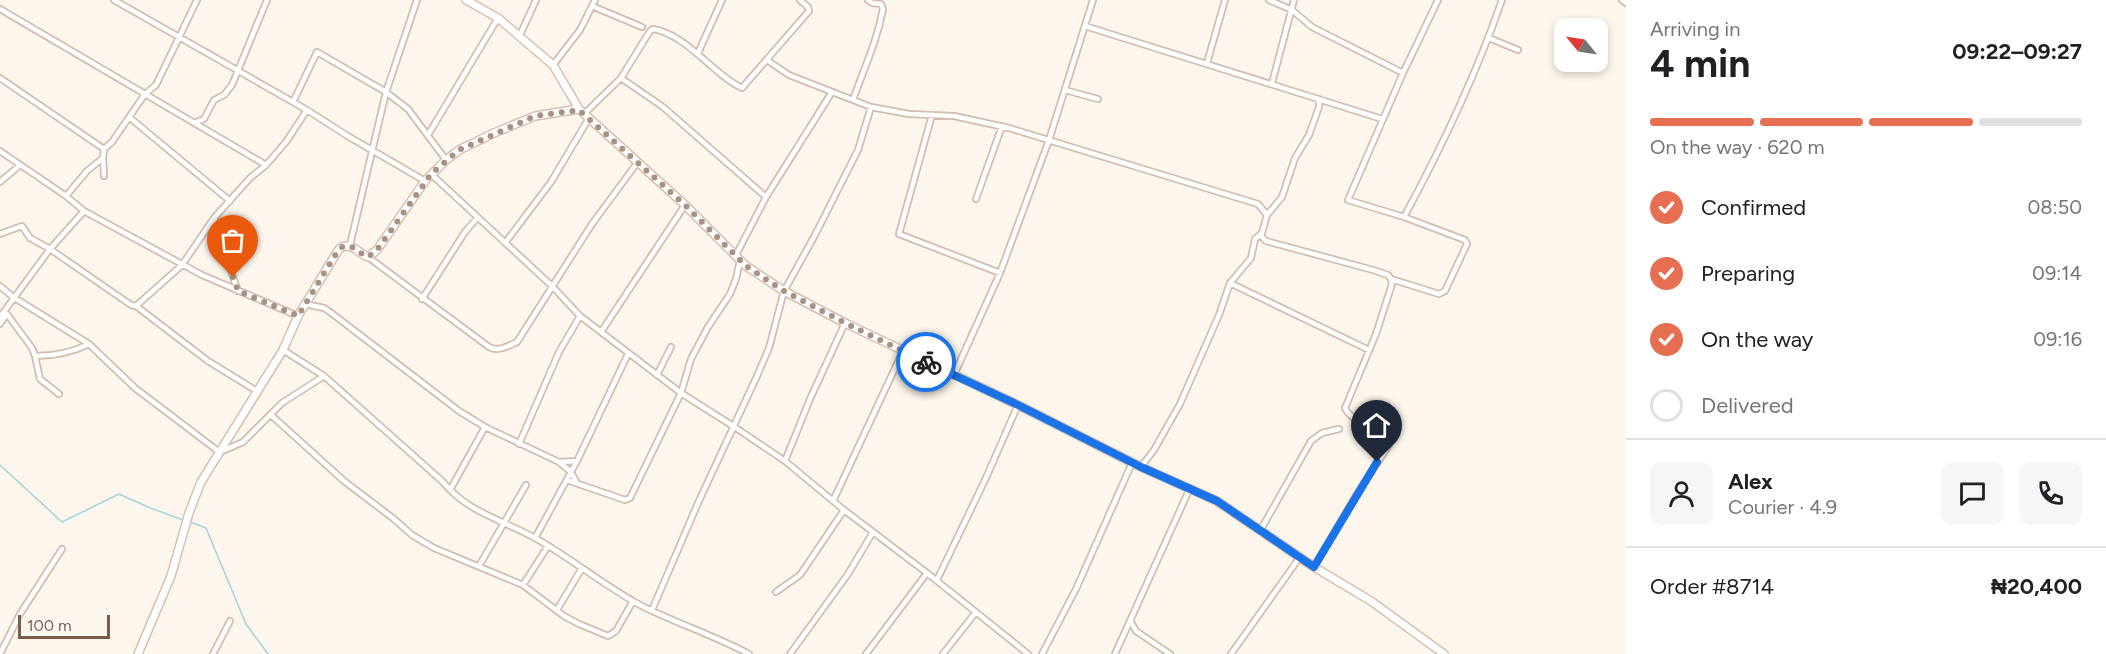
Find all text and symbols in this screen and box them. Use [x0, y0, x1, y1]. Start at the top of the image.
text: Arriving in [1650, 17, 1740, 41]
north arrow [1554, 18, 1608, 72]
map controls [1554, 18, 1608, 72]
text: 09:22–09:27 [1952, 38, 2082, 65]
text: 4 min [1650, 40, 1750, 87]
text: On the way · 620 m [1650, 135, 1824, 159]
icon: check [1650, 191, 1683, 224]
text: Confirmed [1701, 194, 1806, 221]
text: 08:50 [2028, 195, 2082, 219]
pin [207, 215, 258, 277]
icon: bag [216, 224, 249, 257]
icon: check [1650, 257, 1683, 290]
text: Preparing [1701, 260, 1795, 287]
text: 09:14 [2032, 261, 2082, 285]
icon: check [1650, 323, 1683, 356]
text: On the way [1701, 326, 1813, 353]
text: 09:16 [2033, 327, 2082, 351]
courier [896, 332, 956, 392]
icon: bike [910, 346, 943, 379]
text: Delivered [1701, 392, 1794, 419]
pin [1351, 400, 1402, 462]
icon: home [1360, 409, 1393, 442]
button: person [1650, 462, 1713, 525]
button: chat [1941, 462, 2004, 525]
button: phone [2019, 462, 2082, 525]
text: Alex [1728, 468, 1773, 495]
text: Courier · 4.9 [1728, 495, 1837, 519]
text: Order #8714 [1650, 573, 1774, 600]
text: ₦20,400 [1991, 573, 2082, 600]
scale bar [18, 612, 110, 640]
text: 100 m [27, 616, 72, 635]

